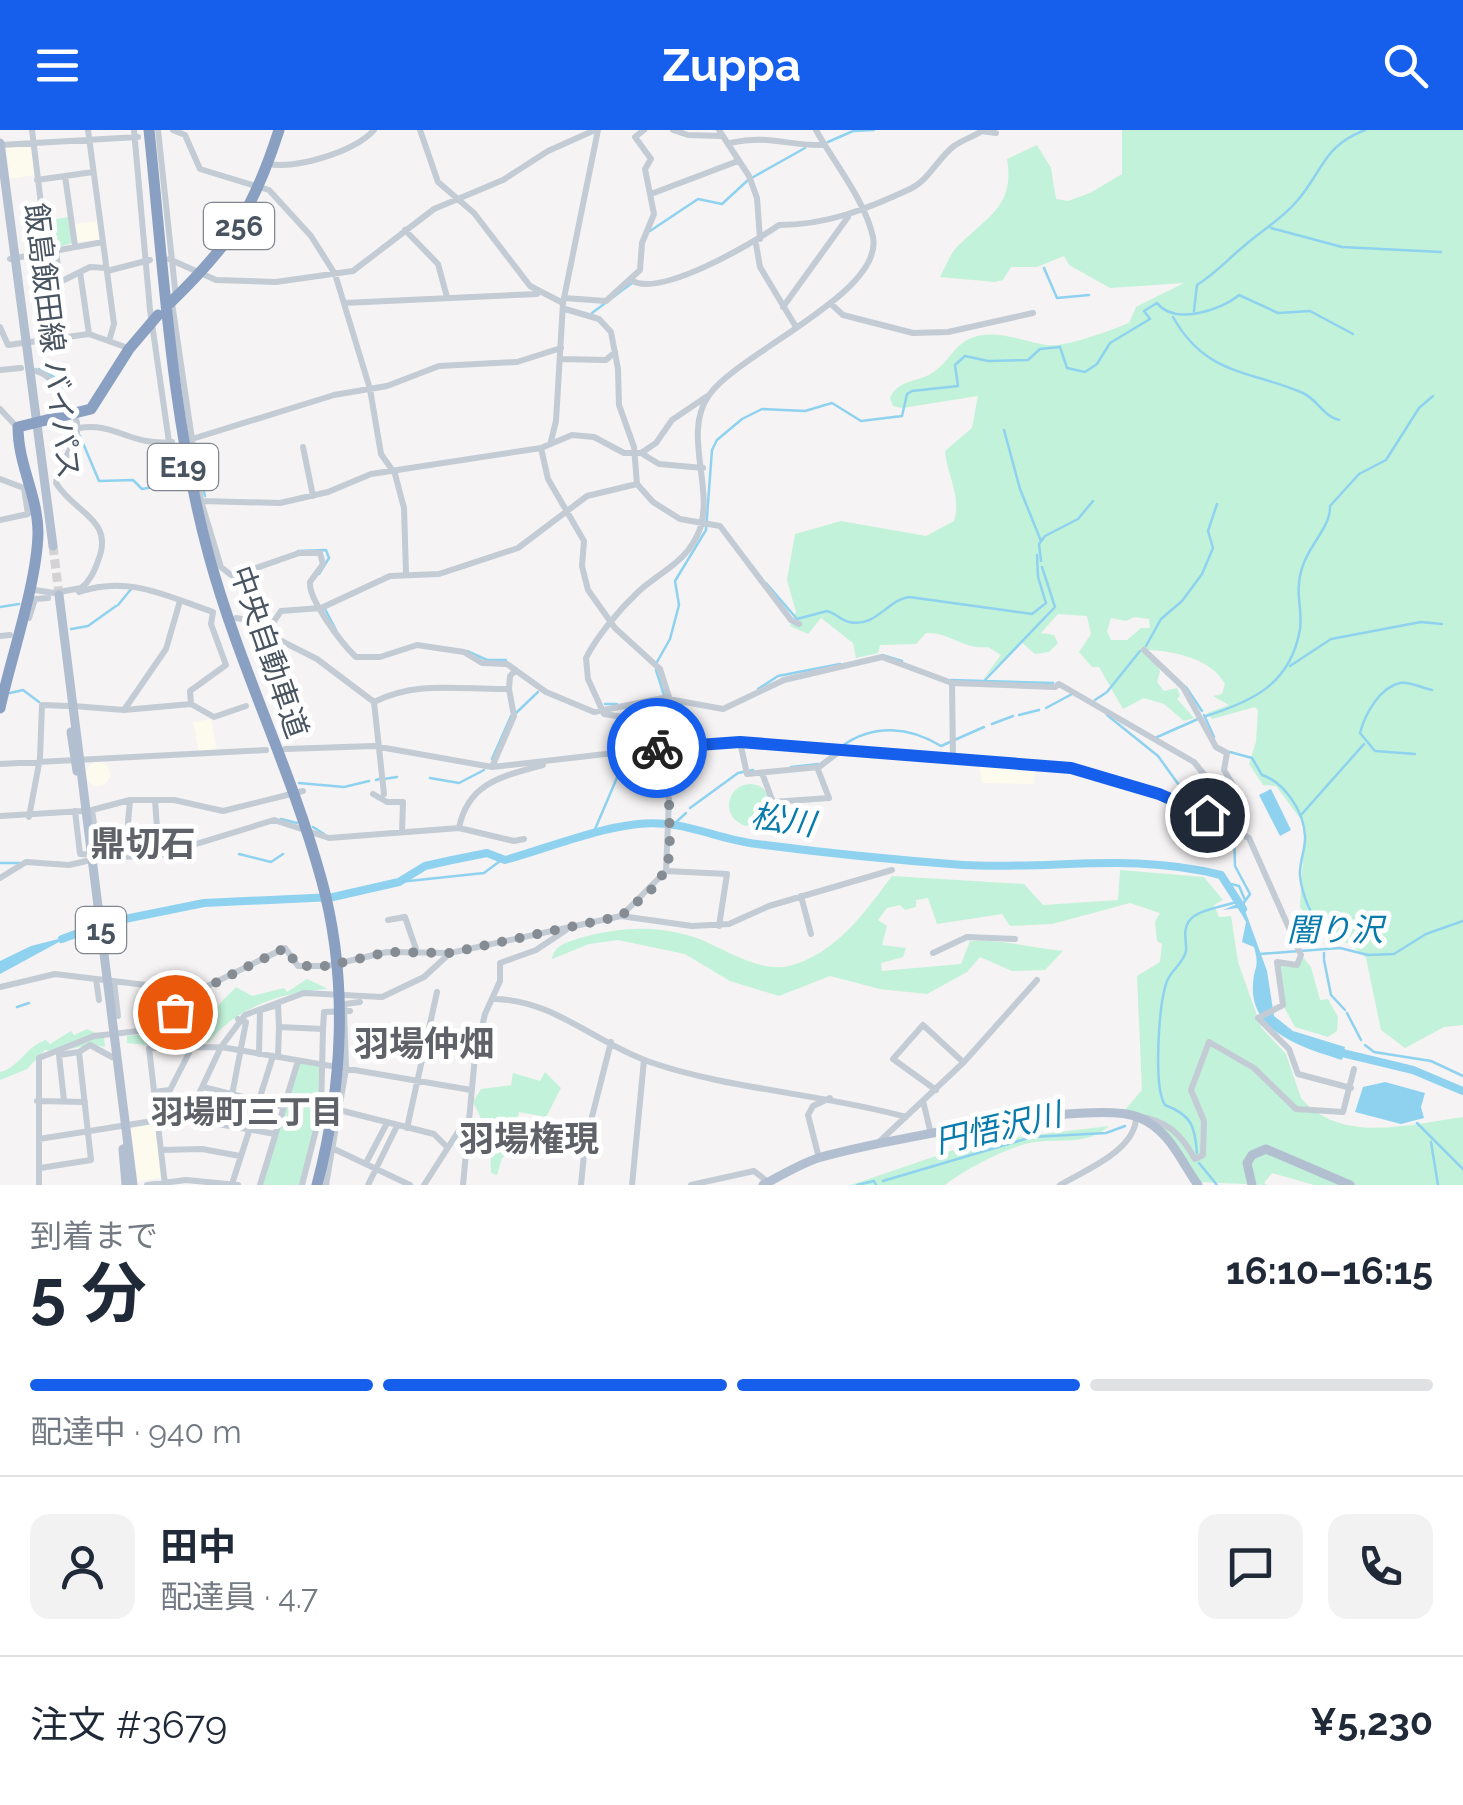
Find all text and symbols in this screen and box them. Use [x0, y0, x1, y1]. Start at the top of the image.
icon: menu [30, 38, 85, 93]
icon: search [1378, 38, 1433, 93]
text: Zuppa [662, 39, 801, 92]
street label: 飯島飯田線 バイパス [18, 201, 87, 481]
road number: 256 [204, 203, 274, 249]
road number: E19 [148, 444, 218, 490]
street label: 中央自動車道 [224, 561, 315, 743]
courier [607, 698, 707, 798]
icon: bike [630, 721, 685, 776]
pin [1165, 773, 1250, 858]
icon: home [1180, 788, 1235, 843]
water label: 松川 [749, 797, 820, 843]
district label: 鼎切石 [90, 823, 196, 864]
road number: 15 [76, 907, 126, 953]
water label: 闇り沢 [1287, 911, 1387, 948]
pin [133, 970, 218, 1055]
icon: bag [148, 985, 203, 1040]
district label: 羽場仲畑 [354, 1023, 494, 1064]
district label: 羽場町三丁目 [151, 1093, 343, 1130]
water label: 円悟沢川 [931, 1094, 1067, 1160]
district label: 羽場権現 [459, 1118, 599, 1159]
text: 到着まで [30, 1217, 158, 1254]
text: 16:10–16:15 [1226, 1248, 1433, 1293]
text: 5 分 [30, 1255, 147, 1331]
text: 配達中 · 940 m [30, 1413, 242, 1450]
button: person [30, 1514, 135, 1619]
button: chat [1198, 1514, 1303, 1619]
button: phone [1328, 1514, 1433, 1619]
text: 田中 [160, 1524, 236, 1569]
text: 配達員 · 4.7 [160, 1578, 318, 1615]
text: ¥5,230 [1310, 1699, 1433, 1744]
text: 注文 #3679 [30, 1702, 227, 1747]

